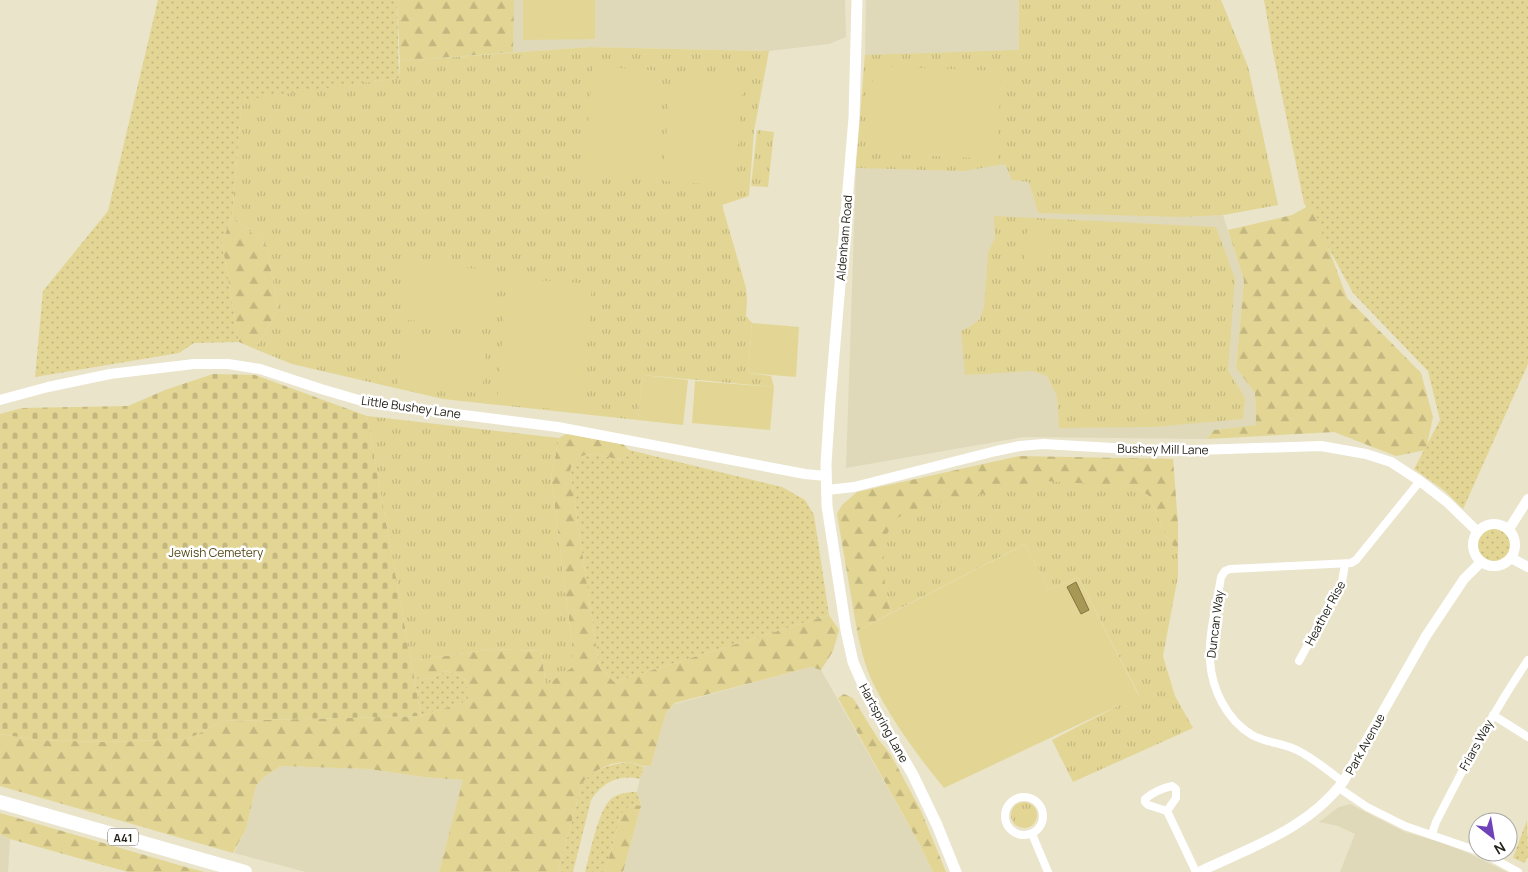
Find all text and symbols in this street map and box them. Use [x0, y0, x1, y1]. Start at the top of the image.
street label: Aldenham Road [832, 194, 856, 282]
street label: Little Bushey Lane [360, 392, 462, 422]
street label: Bushey Mill Lane [1117, 440, 1209, 458]
park label: Jewish Cemetery [169, 544, 264, 561]
street label: Heather Rise [1301, 578, 1349, 648]
street label: Duncan Way [1202, 588, 1228, 659]
street label: Hartspring Lane [855, 680, 913, 766]
street label: Park Avenue [1341, 710, 1389, 778]
street label: Friars Way [1455, 716, 1497, 774]
north arrow [1468, 812, 1518, 862]
road number: A41 [108, 829, 138, 846]
text: N [1491, 838, 1509, 859]

